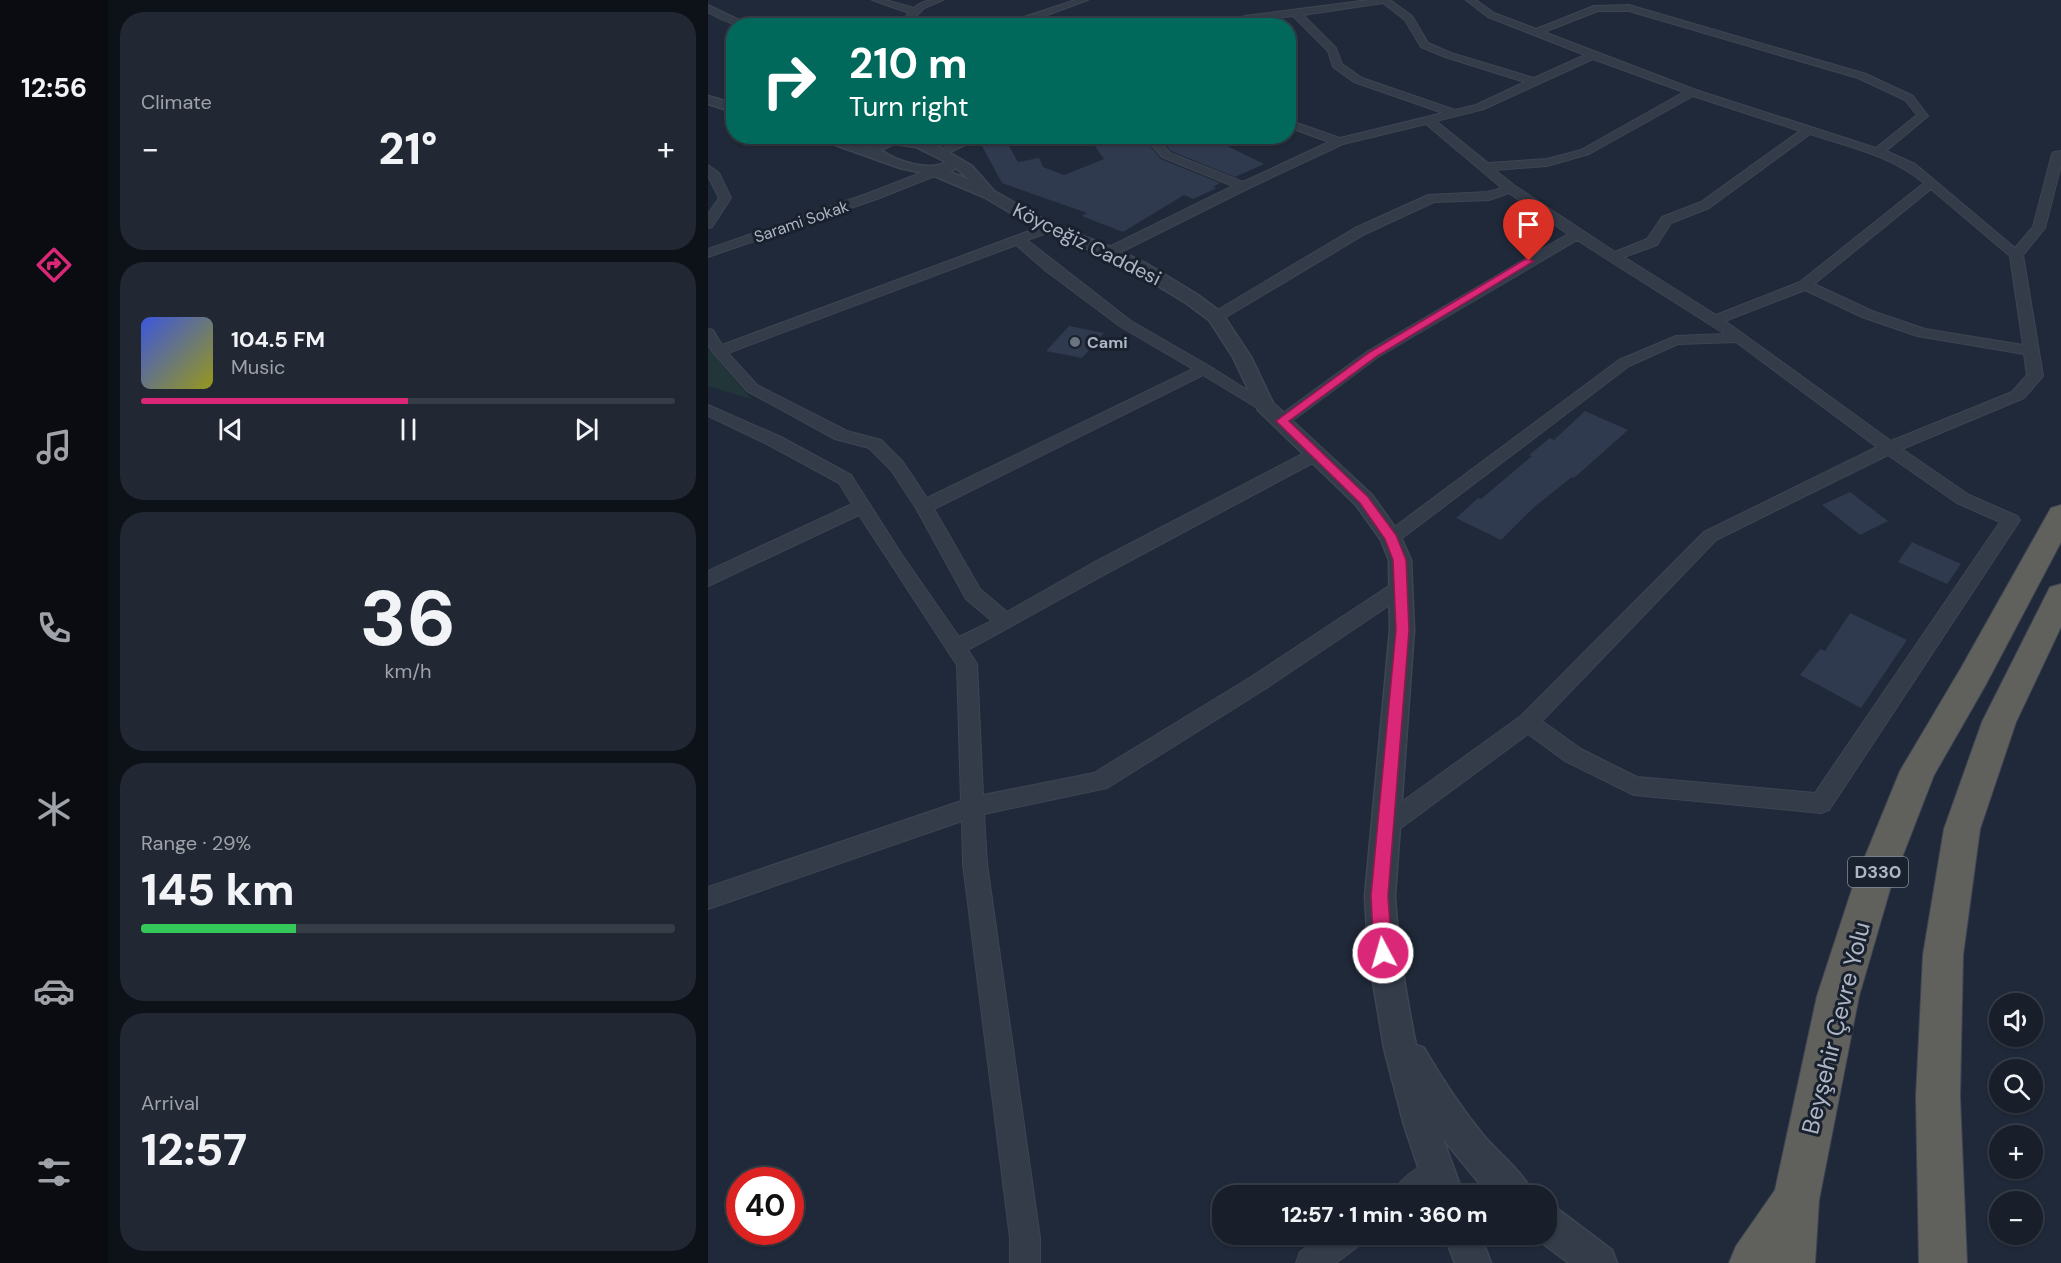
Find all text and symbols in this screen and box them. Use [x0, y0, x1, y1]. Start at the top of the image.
text: 210 m [849, 36, 967, 91]
icon: right [750, 42, 828, 120]
text: 12:56 [21, 70, 87, 105]
text: Climate [141, 89, 212, 115]
text: Turn right [849, 89, 969, 124]
text: 21° [378, 119, 438, 178]
text: − [141, 127, 159, 170]
text: + [657, 127, 675, 170]
street label: Sarami Sokak [751, 196, 851, 247]
street label: Köyceğiz Caddesi [1009, 197, 1165, 291]
pin [1503, 199, 1554, 261]
icon: arrive [1512, 208, 1545, 241]
icon: directions [33, 244, 75, 286]
text: 104.5 FM [231, 325, 325, 354]
place label: Cami [1087, 332, 1128, 353]
marker: Cami [1068, 335, 1082, 349]
text: Music [231, 354, 286, 380]
icon: previous [214, 413, 247, 446]
icon: pause [392, 413, 425, 446]
icon: next [570, 413, 603, 446]
icon: music [33, 426, 75, 468]
text: 36 [360, 568, 456, 669]
icon: phone [33, 607, 75, 649]
text: km/h [384, 658, 432, 684]
icon: climate [33, 788, 75, 830]
text: Range · 29% [141, 830, 251, 856]
road number: D330 [1848, 857, 1908, 887]
text: 145 km [141, 860, 295, 919]
street label: Beyşehir Çevre Yolu [1794, 919, 1877, 1137]
position arrow [1351, 921, 1415, 985]
icon: car [33, 970, 75, 1012]
map controls [1989, 993, 2043, 1245]
button: sound [1989, 993, 2043, 1047]
button: search [1989, 1059, 2043, 1113]
text: Arrival [141, 1090, 199, 1116]
text: 12:57 [141, 1120, 247, 1179]
button: + [1989, 1125, 2043, 1179]
icon: filters [33, 1151, 75, 1193]
speed limit sign: 40 [726, 1167, 804, 1245]
button: − [1989, 1191, 2043, 1245]
text: 12:57 · 1 min · 360 m [1281, 1200, 1488, 1229]

